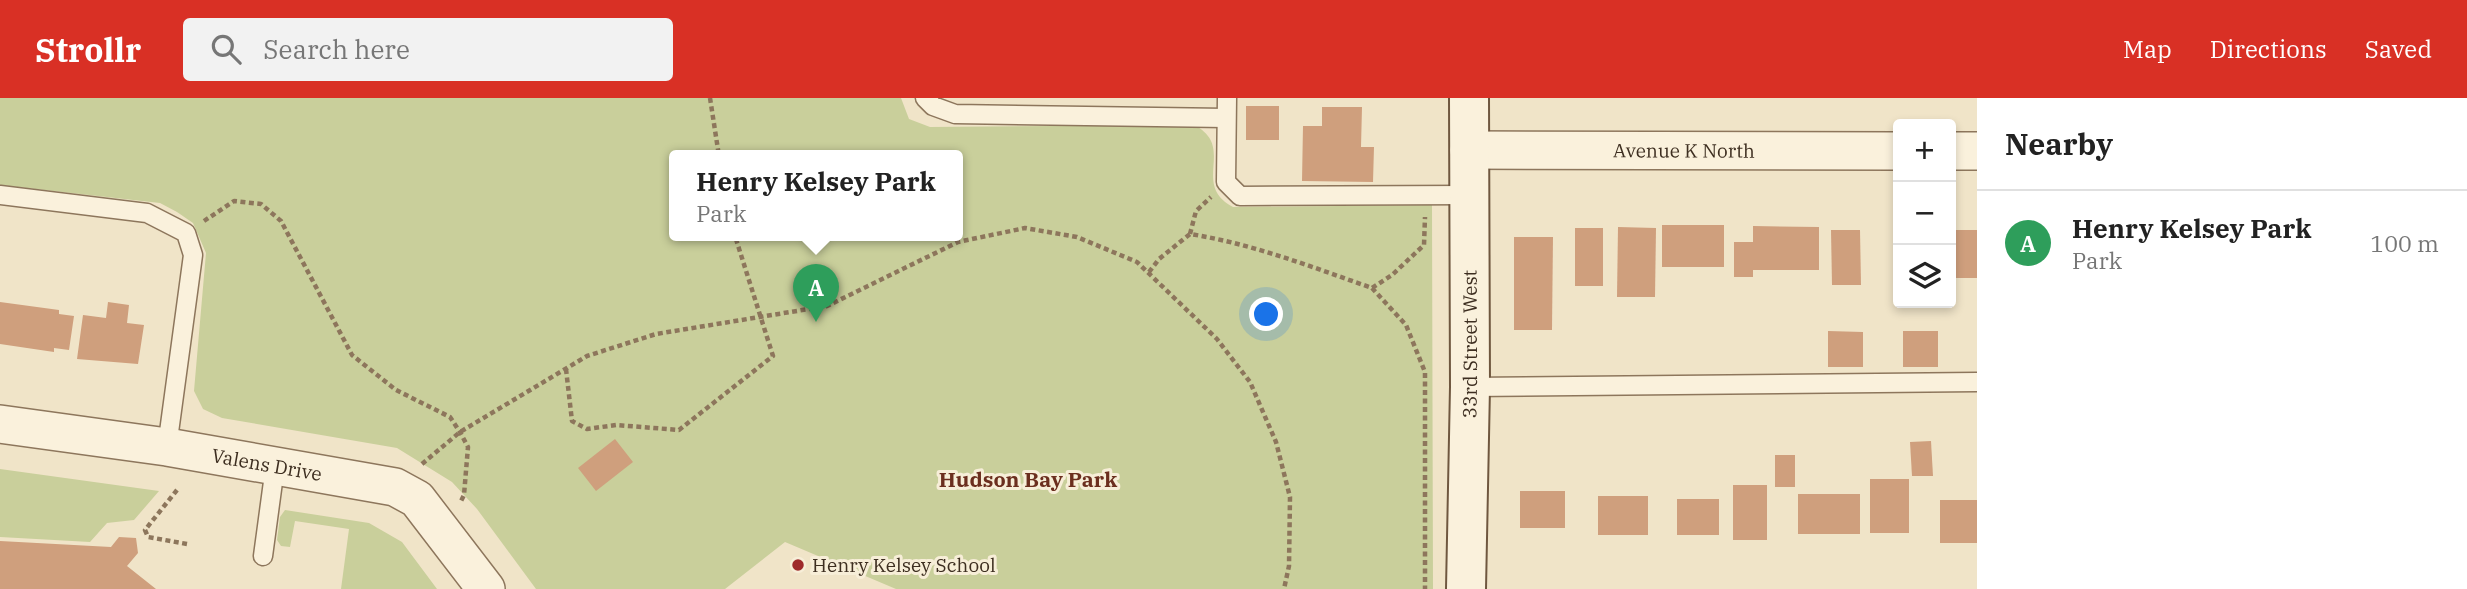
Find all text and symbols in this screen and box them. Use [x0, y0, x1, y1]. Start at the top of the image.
search box [183, 18, 673, 81]
text: Strollr [35, 28, 141, 71]
icon: search [207, 30, 245, 68]
text: Search here [263, 32, 410, 66]
text: Map [2123, 33, 2172, 65]
text: Directions [2210, 33, 2327, 65]
text: Saved [2365, 33, 2432, 65]
map controls [1893, 119, 1956, 308]
button: + [1893, 119, 1956, 182]
text: Nearby [2005, 124, 2113, 163]
street label: Avenue K North [1613, 138, 1755, 163]
popup [669, 150, 963, 241]
text: Henry Kelsey Park [696, 164, 936, 198]
button: − [1893, 182, 1956, 245]
text: Park [696, 198, 747, 228]
text: Henry Kelsey Park [2072, 211, 2311, 245]
text: A [2020, 228, 2036, 258]
text: 100 m [2370, 228, 2439, 258]
button: layers [1893, 245, 1956, 308]
text: Park [2072, 245, 2122, 275]
pin: A [793, 264, 839, 322]
street label: 33rd Street West [1457, 269, 1482, 419]
your location [1249, 297, 1283, 331]
street label: Valens Drive [210, 443, 324, 486]
district label: Hudson Bay Park [939, 465, 1117, 493]
place label: Henry Kelsey School [812, 553, 996, 577]
marker: Henry Kelsey School [790, 557, 806, 573]

